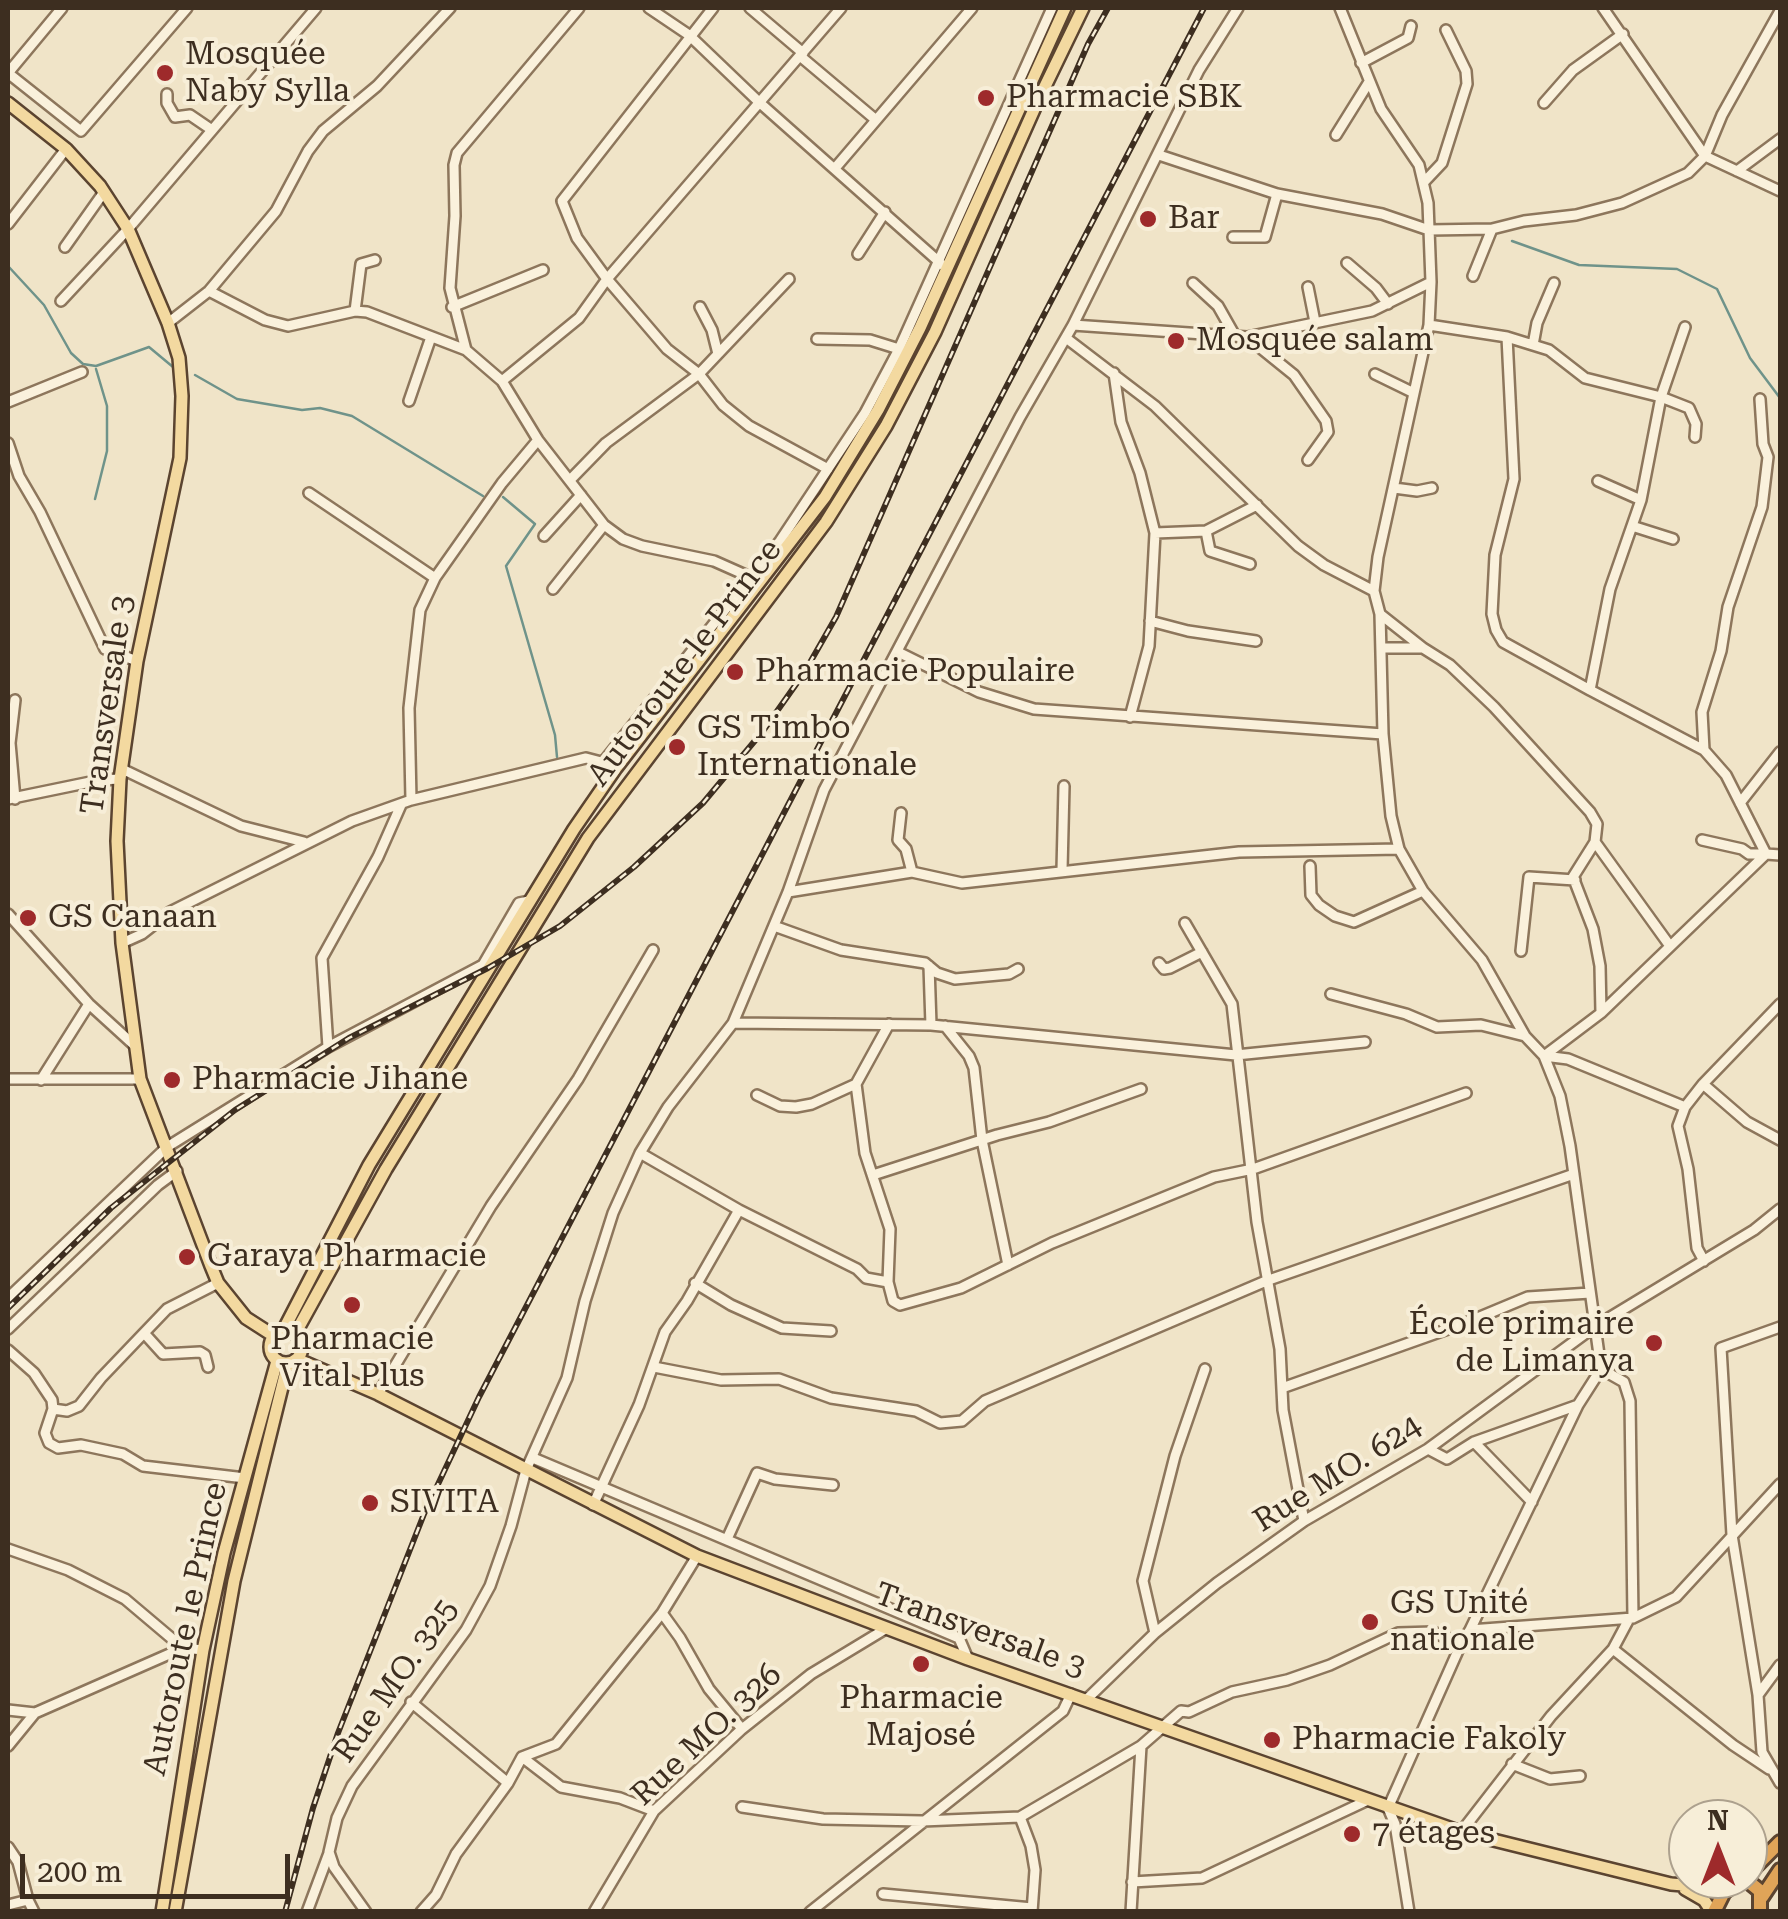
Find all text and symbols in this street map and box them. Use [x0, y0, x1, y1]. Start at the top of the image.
place label: Mosquée Naby Sylla [185, 36, 350, 111]
marker: Mosquée Naby Sylla [154, 62, 176, 84]
place label: Pharmacie SBK [1006, 79, 1242, 117]
marker: Pharmacie SBK [975, 87, 997, 109]
place label: Bar [1168, 200, 1220, 238]
marker: Bar [1137, 208, 1159, 230]
place label: Mosquée salam [1196, 322, 1433, 360]
marker: Mosquée salam [1165, 330, 1187, 352]
street label: Autoroute le Prince [580, 532, 790, 794]
street label: Transversale 3 [74, 593, 142, 817]
place label: Pharmacie Populaire [755, 653, 1075, 691]
marker: Pharmacie Populaire [724, 661, 746, 683]
place label: GS Timbo Internationale [697, 710, 917, 785]
marker: GS Timbo Internationale [666, 736, 688, 758]
place label: GS Canaan [48, 899, 217, 937]
marker: GS Canaan [17, 907, 39, 929]
place label: Pharmacie Jihane [192, 1061, 468, 1099]
marker: Pharmacie Jihane [161, 1069, 183, 1091]
place label: Garaya Pharmacie [207, 1238, 486, 1276]
marker: Garaya Pharmacie [176, 1246, 198, 1268]
marker: Pharmacie Vital Plus [341, 1294, 363, 1316]
place label: École primaire de Limanya [1409, 1306, 1634, 1381]
place label: Pharmacie Vital Plus [270, 1321, 434, 1396]
marker: École primaire de Limanya [1643, 1332, 1665, 1354]
street label: Rue MO. 624 [1247, 1407, 1429, 1541]
street label: Autoroute le Prince [136, 1479, 236, 1779]
place label: SIVITA [390, 1484, 499, 1522]
marker: SIVITA [359, 1492, 381, 1514]
street label: Transversale 3 [869, 1575, 1091, 1687]
place label: GS Unité nationale [1390, 1585, 1535, 1660]
street label: Rue MO. 325 [326, 1592, 466, 1770]
marker: GS Unité nationale [1359, 1611, 1381, 1633]
marker: Pharmacie Majosé [910, 1653, 932, 1675]
street label: Rue MO. 326 [624, 1656, 790, 1814]
place label: Pharmacie Majosé [839, 1680, 1003, 1755]
place label: Pharmacie Fakoly [1292, 1721, 1566, 1759]
marker: Pharmacie Fakoly [1261, 1729, 1283, 1751]
north arrow [1668, 1799, 1768, 1899]
text: N [1707, 1804, 1729, 1837]
place label: 7 étages [1372, 1815, 1495, 1853]
marker: 7 étages [1341, 1823, 1363, 1845]
scale bar [25, 1834, 295, 1896]
text: 200 m [37, 1854, 122, 1889]

